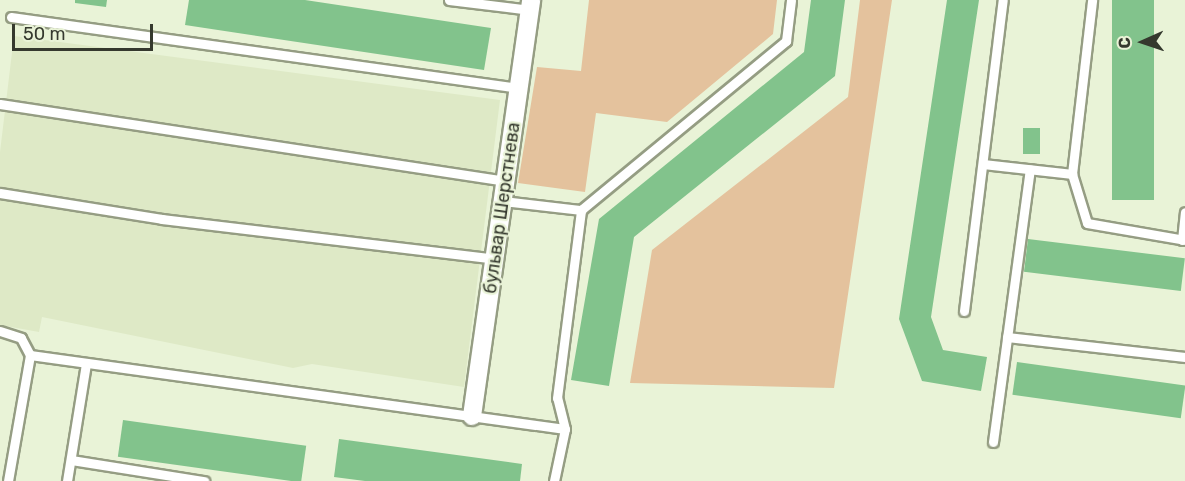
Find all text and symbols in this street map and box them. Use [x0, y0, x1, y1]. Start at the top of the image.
scale bar [15, 12, 156, 50]
north arrow [1113, 12, 1173, 72]
text: 50 m [23, 23, 66, 45]
text: С [1115, 37, 1134, 49]
street label: бульвар Шерстнева [479, 121, 525, 295]

